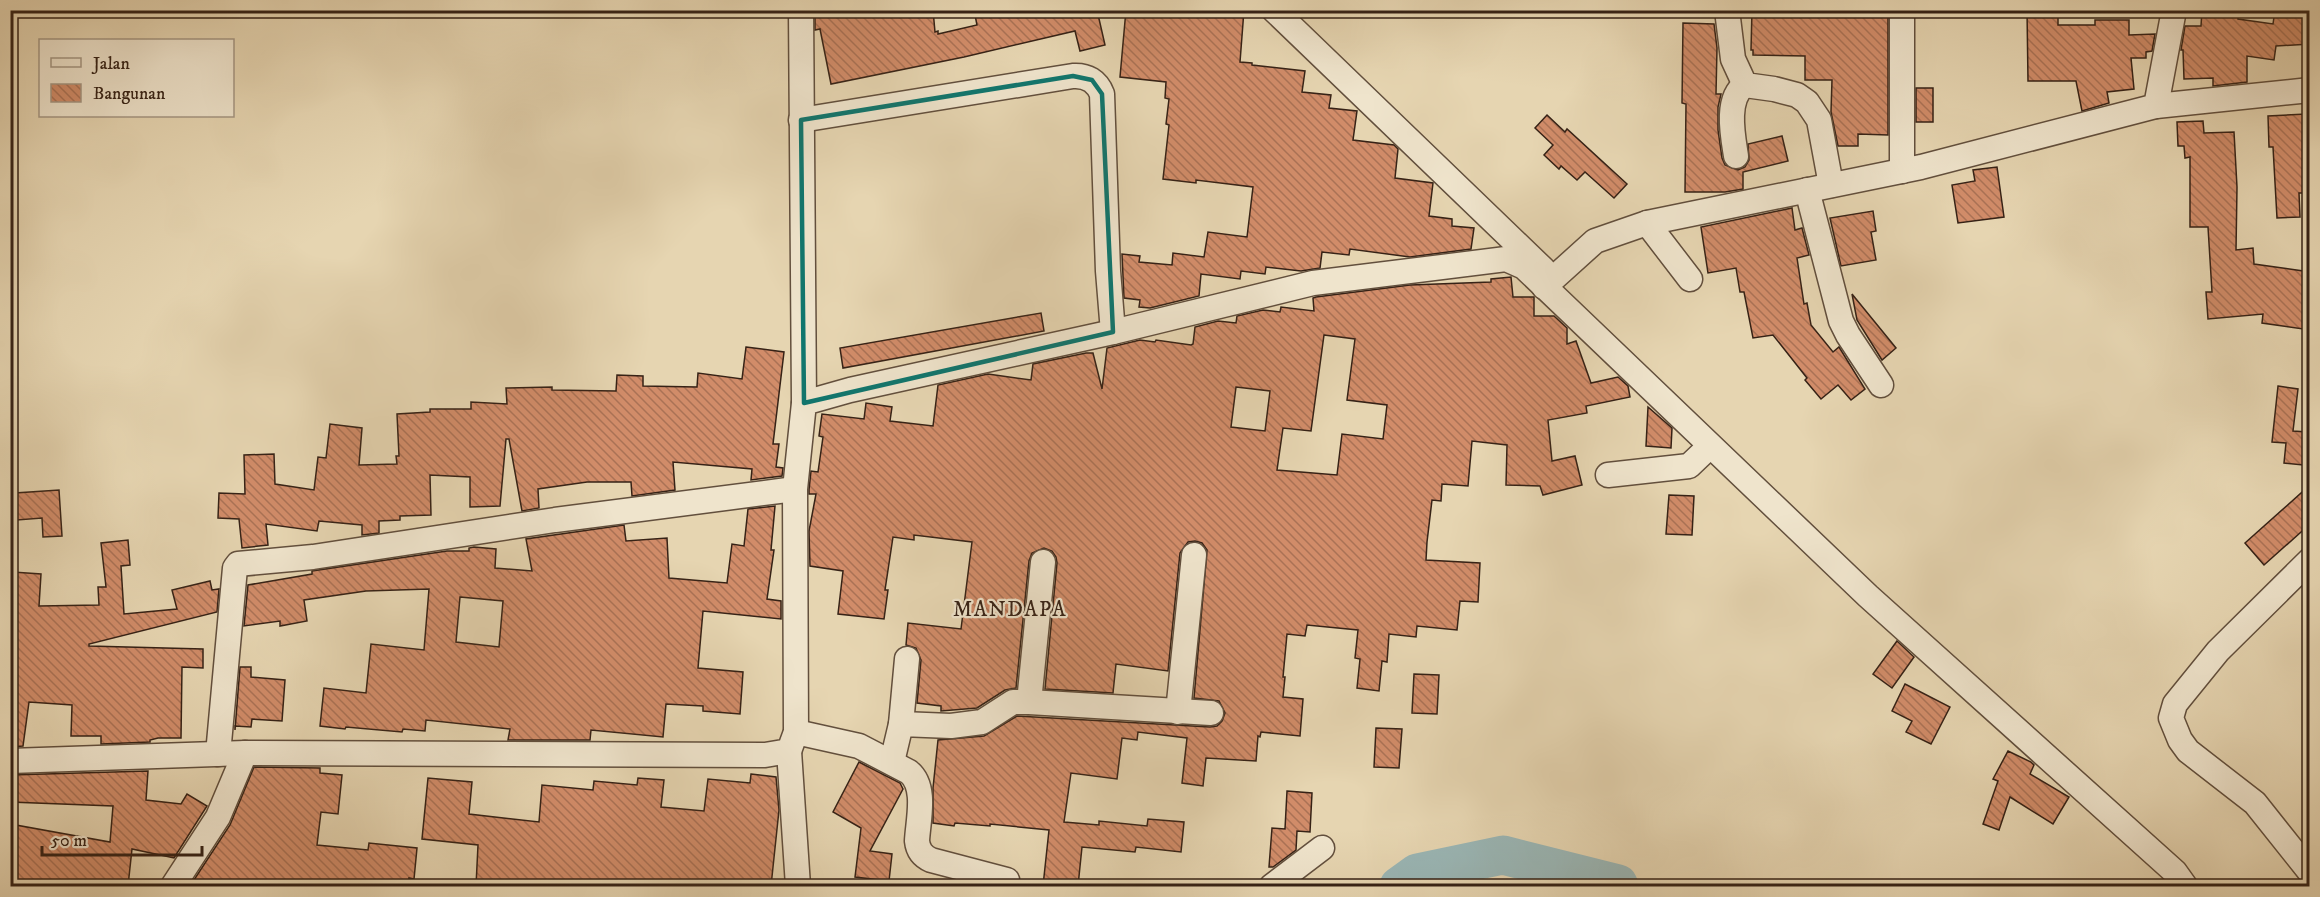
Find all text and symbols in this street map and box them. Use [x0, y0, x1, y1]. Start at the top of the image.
legend [39, 39, 234, 117]
text: Jalan [91, 53, 131, 75]
text: Bangunan [93, 83, 166, 105]
district label: MANDAPA [953, 597, 1067, 623]
scale bar [42, 819, 202, 857]
text: 50 m [51, 830, 87, 852]

